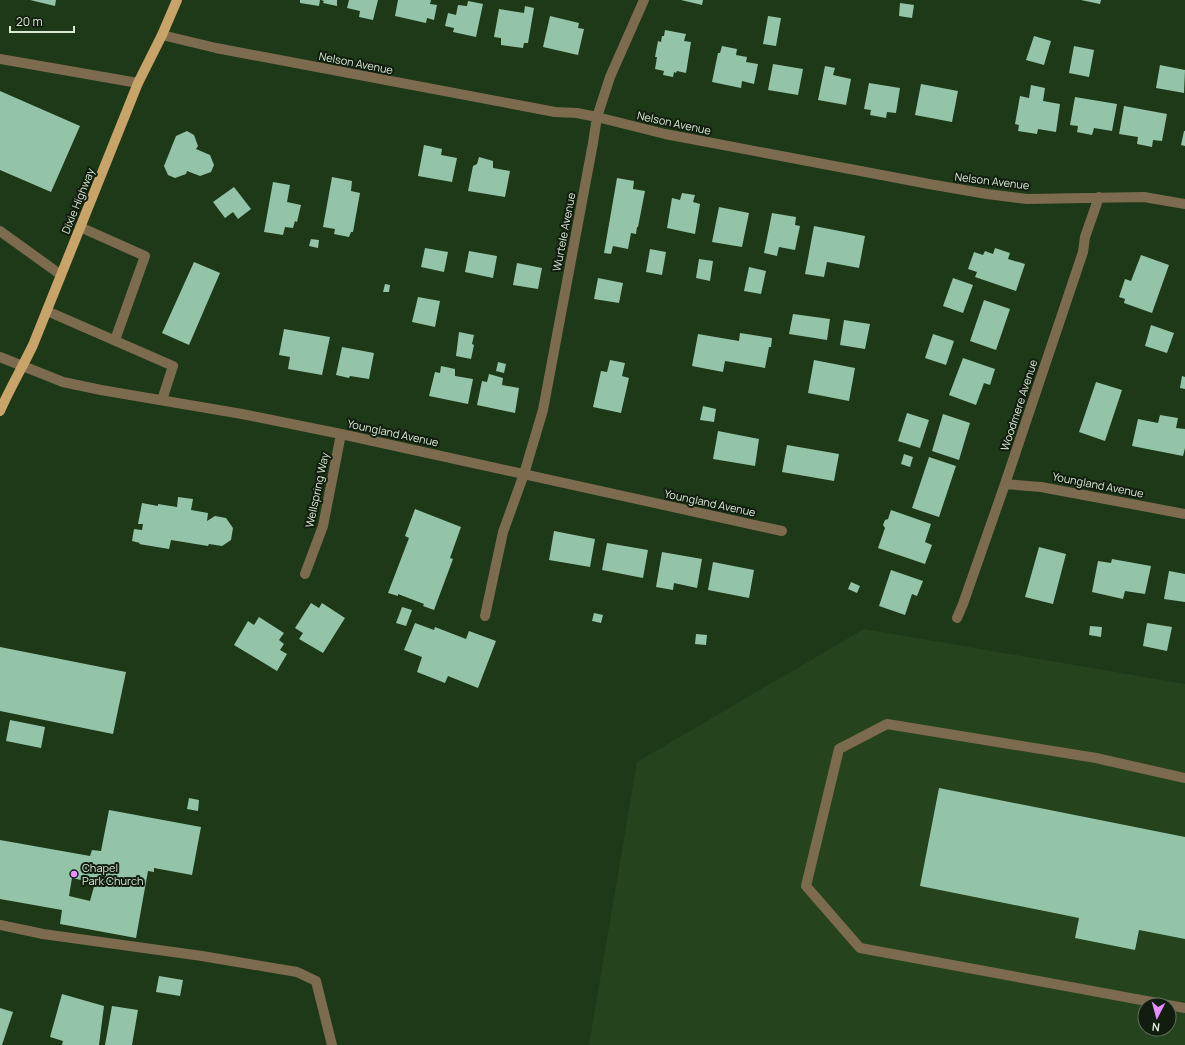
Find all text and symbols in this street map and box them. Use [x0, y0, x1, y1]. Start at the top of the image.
scale bar [10, 8, 74, 34]
text: 20 m [16, 13, 43, 30]
street label: Nelson Avenue [318, 48, 395, 77]
street label: Nelson Avenue [636, 107, 713, 138]
street label: Dixie Highway [58, 165, 98, 236]
street label: Nelson Avenue [954, 168, 1031, 193]
street label: Wurtele Avenue [549, 191, 579, 273]
street label: Woodmere Avenue [997, 357, 1041, 452]
street label: Youngland Avenue [346, 416, 441, 450]
street label: Wellspring Way [301, 451, 332, 529]
street label: Youngland Avenue [1051, 468, 1146, 501]
street label: Youngland Avenue [663, 486, 758, 520]
place label: Chapel Park Church [82, 860, 144, 888]
marker: Chapel Park Church [69, 869, 79, 879]
north arrow [1137, 997, 1177, 1037]
text: N [1151, 1020, 1161, 1035]

